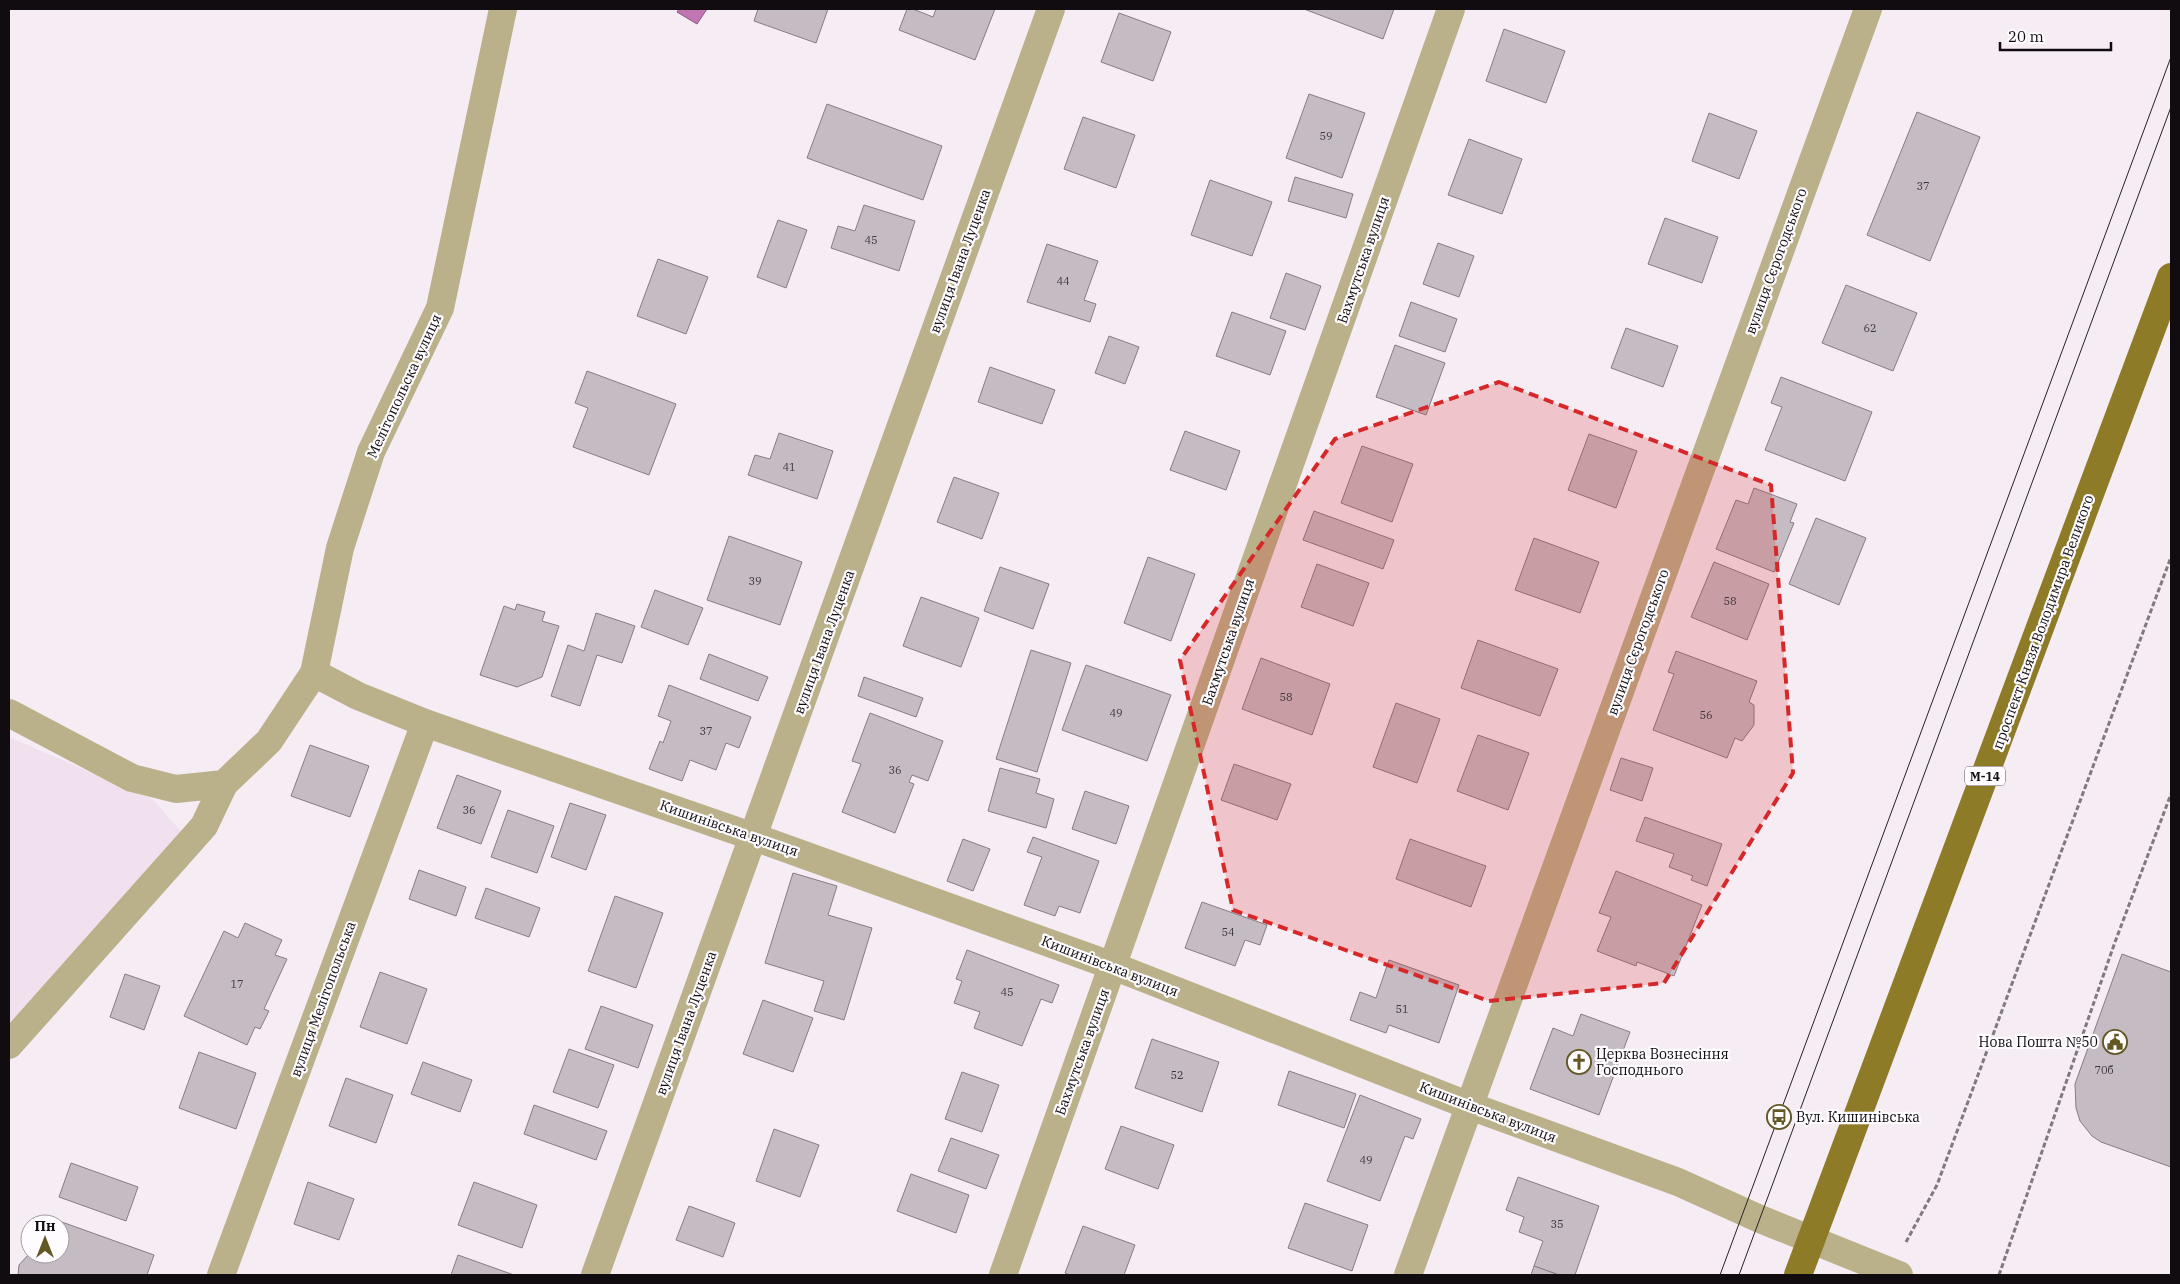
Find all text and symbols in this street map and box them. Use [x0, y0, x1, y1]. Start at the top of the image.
scale bar [2000, 20, 2111, 52]
text: 20 m [2008, 27, 2044, 46]
house number: 59 [1319, 129, 1333, 143]
house number: 37 [1916, 179, 1930, 193]
street label: вулиця Сєрогодського [1741, 185, 1811, 337]
street label: вулиця Івана Луценка [926, 186, 995, 336]
street label: Бахмутська вулиця [1333, 194, 1393, 326]
house number: 45 [864, 233, 878, 247]
house number: 44 [1056, 274, 1070, 288]
street label: Мелітопольска вулиця [363, 311, 445, 461]
house number: 62 [1863, 321, 1877, 335]
house number: 41 [782, 460, 796, 474]
street label: проспект Князя Володимира Великого [1988, 492, 2098, 752]
street label: вулиця Сєрогодського [1603, 566, 1673, 718]
street label: вулиця Івана Луценка [790, 567, 859, 717]
house number: 39 [748, 574, 762, 588]
street label: Бахмутська вулиця [1198, 576, 1258, 708]
house number: 58 [1723, 594, 1737, 608]
house number: 58 [1279, 690, 1293, 704]
house number: 49 [1109, 706, 1123, 720]
house number: 56 [1699, 708, 1713, 722]
house number: 37 [699, 724, 713, 738]
house number: 36 [888, 763, 902, 777]
road number: М-14 [1965, 766, 2005, 786]
street label: Кишинівська вулиця [657, 796, 801, 860]
house number: 36 [462, 803, 476, 817]
street label: вулиця Мелітопольська [286, 918, 360, 1079]
house number: 54 [1221, 925, 1235, 939]
street label: Кишинівська вулиця [1039, 932, 1181, 1000]
street label: вулиця Івана Луценка [652, 948, 721, 1098]
house number: 17 [230, 977, 244, 991]
house number: 45 [1000, 985, 1014, 999]
street label: Бахмутська вулиця [1051, 986, 1113, 1118]
house number: 51 [1395, 1002, 1409, 1016]
public building icon: Нова Пошта №50 [2102, 1029, 2128, 1055]
place label: Нова Пошта №50 [1979, 1033, 2098, 1051]
place label: Церква Вознесіння Господнього [1596, 1045, 1729, 1079]
church icon: Церква Вознесіння Господнього [1566, 1049, 1592, 1075]
house number: 70б [2094, 1063, 2114, 1077]
house number: 52 [1170, 1068, 1184, 1082]
street label: Кишинівська вулиця [1417, 1078, 1559, 1146]
bus stop icon: Вул. Кишинівська [1766, 1104, 1792, 1130]
place label: Вул. Кишинівська [1796, 1108, 1920, 1126]
house number: 49 [1359, 1153, 1373, 1167]
north arrow [20, 1214, 70, 1264]
text: Пн [35, 1217, 55, 1235]
house number: 35 [1550, 1217, 1564, 1231]

